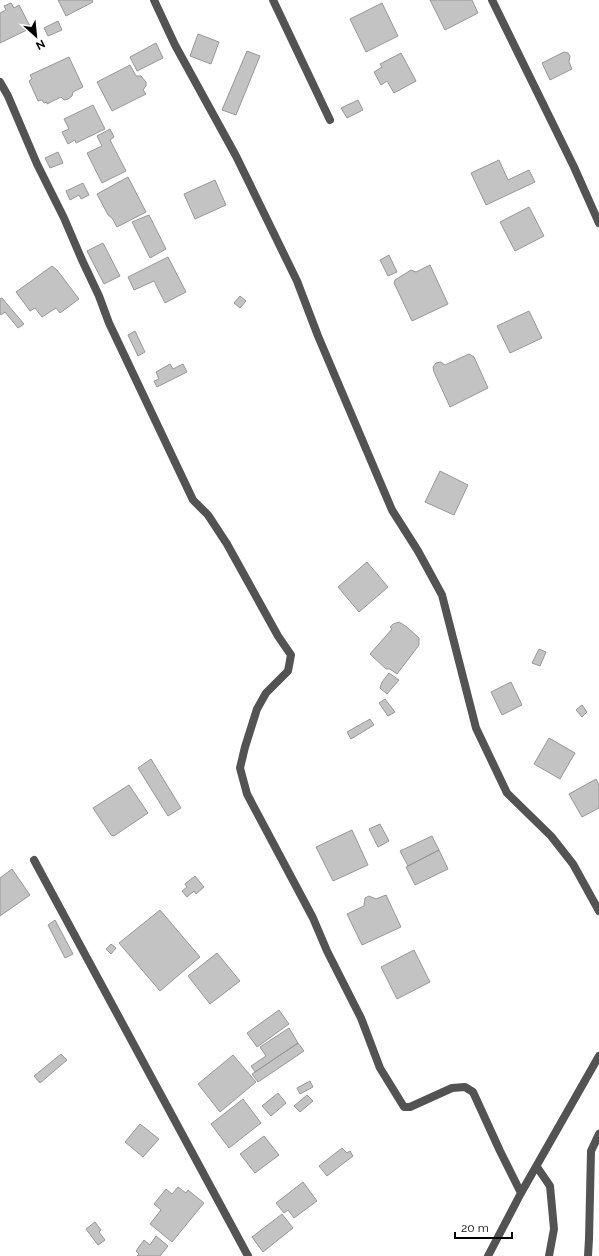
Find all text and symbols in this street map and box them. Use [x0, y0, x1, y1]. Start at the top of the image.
north arrow [16, 16, 56, 56]
text: N [34, 37, 47, 52]
scale bar [455, 1214, 512, 1240]
text: 20 m [461, 1221, 489, 1235]

